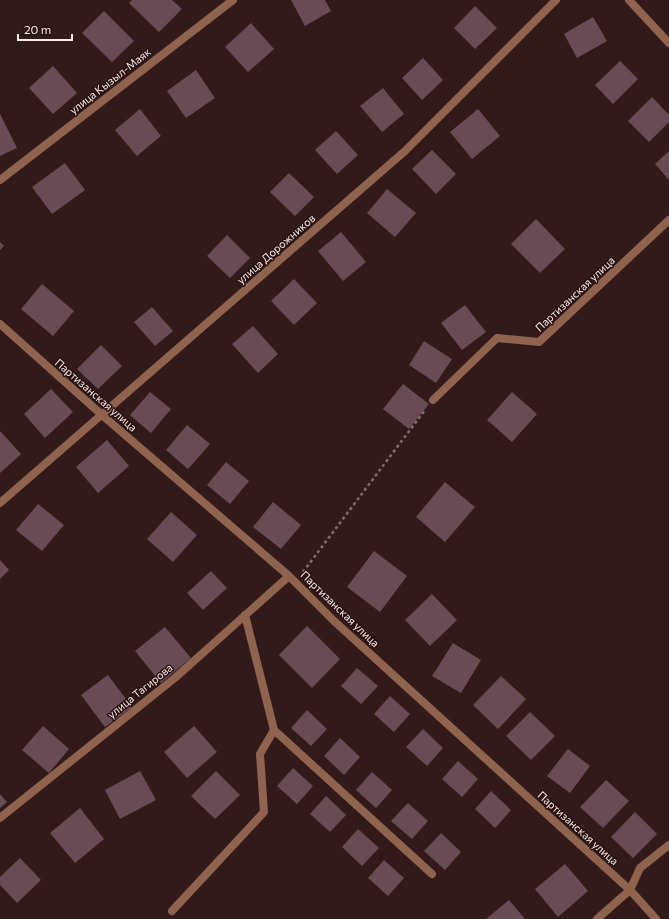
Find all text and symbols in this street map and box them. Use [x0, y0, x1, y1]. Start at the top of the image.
scale bar [18, 16, 72, 42]
text: 20 m [24, 22, 51, 36]
street label: улица Кызыл-Маяк [66, 45, 153, 116]
street label: улица Дорожников [234, 211, 318, 286]
street label: Партизанская улица [532, 253, 617, 334]
street label: Партизанская улица [53, 356, 140, 434]
street label: Партизанская улица [298, 568, 382, 649]
street label: улица Тагирова [105, 660, 175, 721]
street label: Партизанская улица [535, 788, 621, 867]

